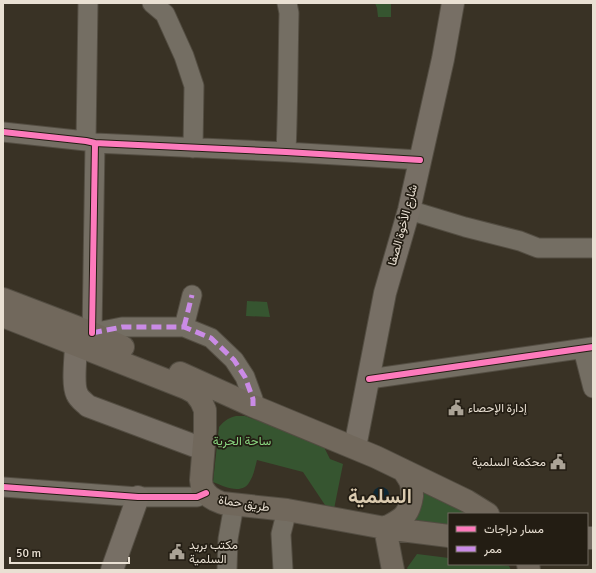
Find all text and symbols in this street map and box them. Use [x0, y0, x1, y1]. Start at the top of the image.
street label: شارع الأخوة الصفا [385, 183, 422, 268]
public building icon: إدارة الإحصاء [447, 399, 465, 417]
place label: إدارة الإحصاء [468, 401, 527, 416]
park label: ساحة الحرية [213, 434, 271, 449]
public building icon: محكمة السلمية [549, 453, 567, 471]
place label: محكمة السلمية [472, 455, 546, 470]
district label: السلمية [348, 484, 412, 509]
street label: طريق حماة [217, 493, 271, 515]
legend [448, 513, 588, 565]
text: مسار دراجات [484, 522, 544, 537]
place label: مكتب بريد السلمية [189, 538, 238, 567]
scale bar [10, 539, 129, 565]
text: ممر [483, 542, 502, 557]
public building icon: مكتب بريد السلمية [168, 543, 186, 561]
text: 50 m [16, 546, 41, 561]

